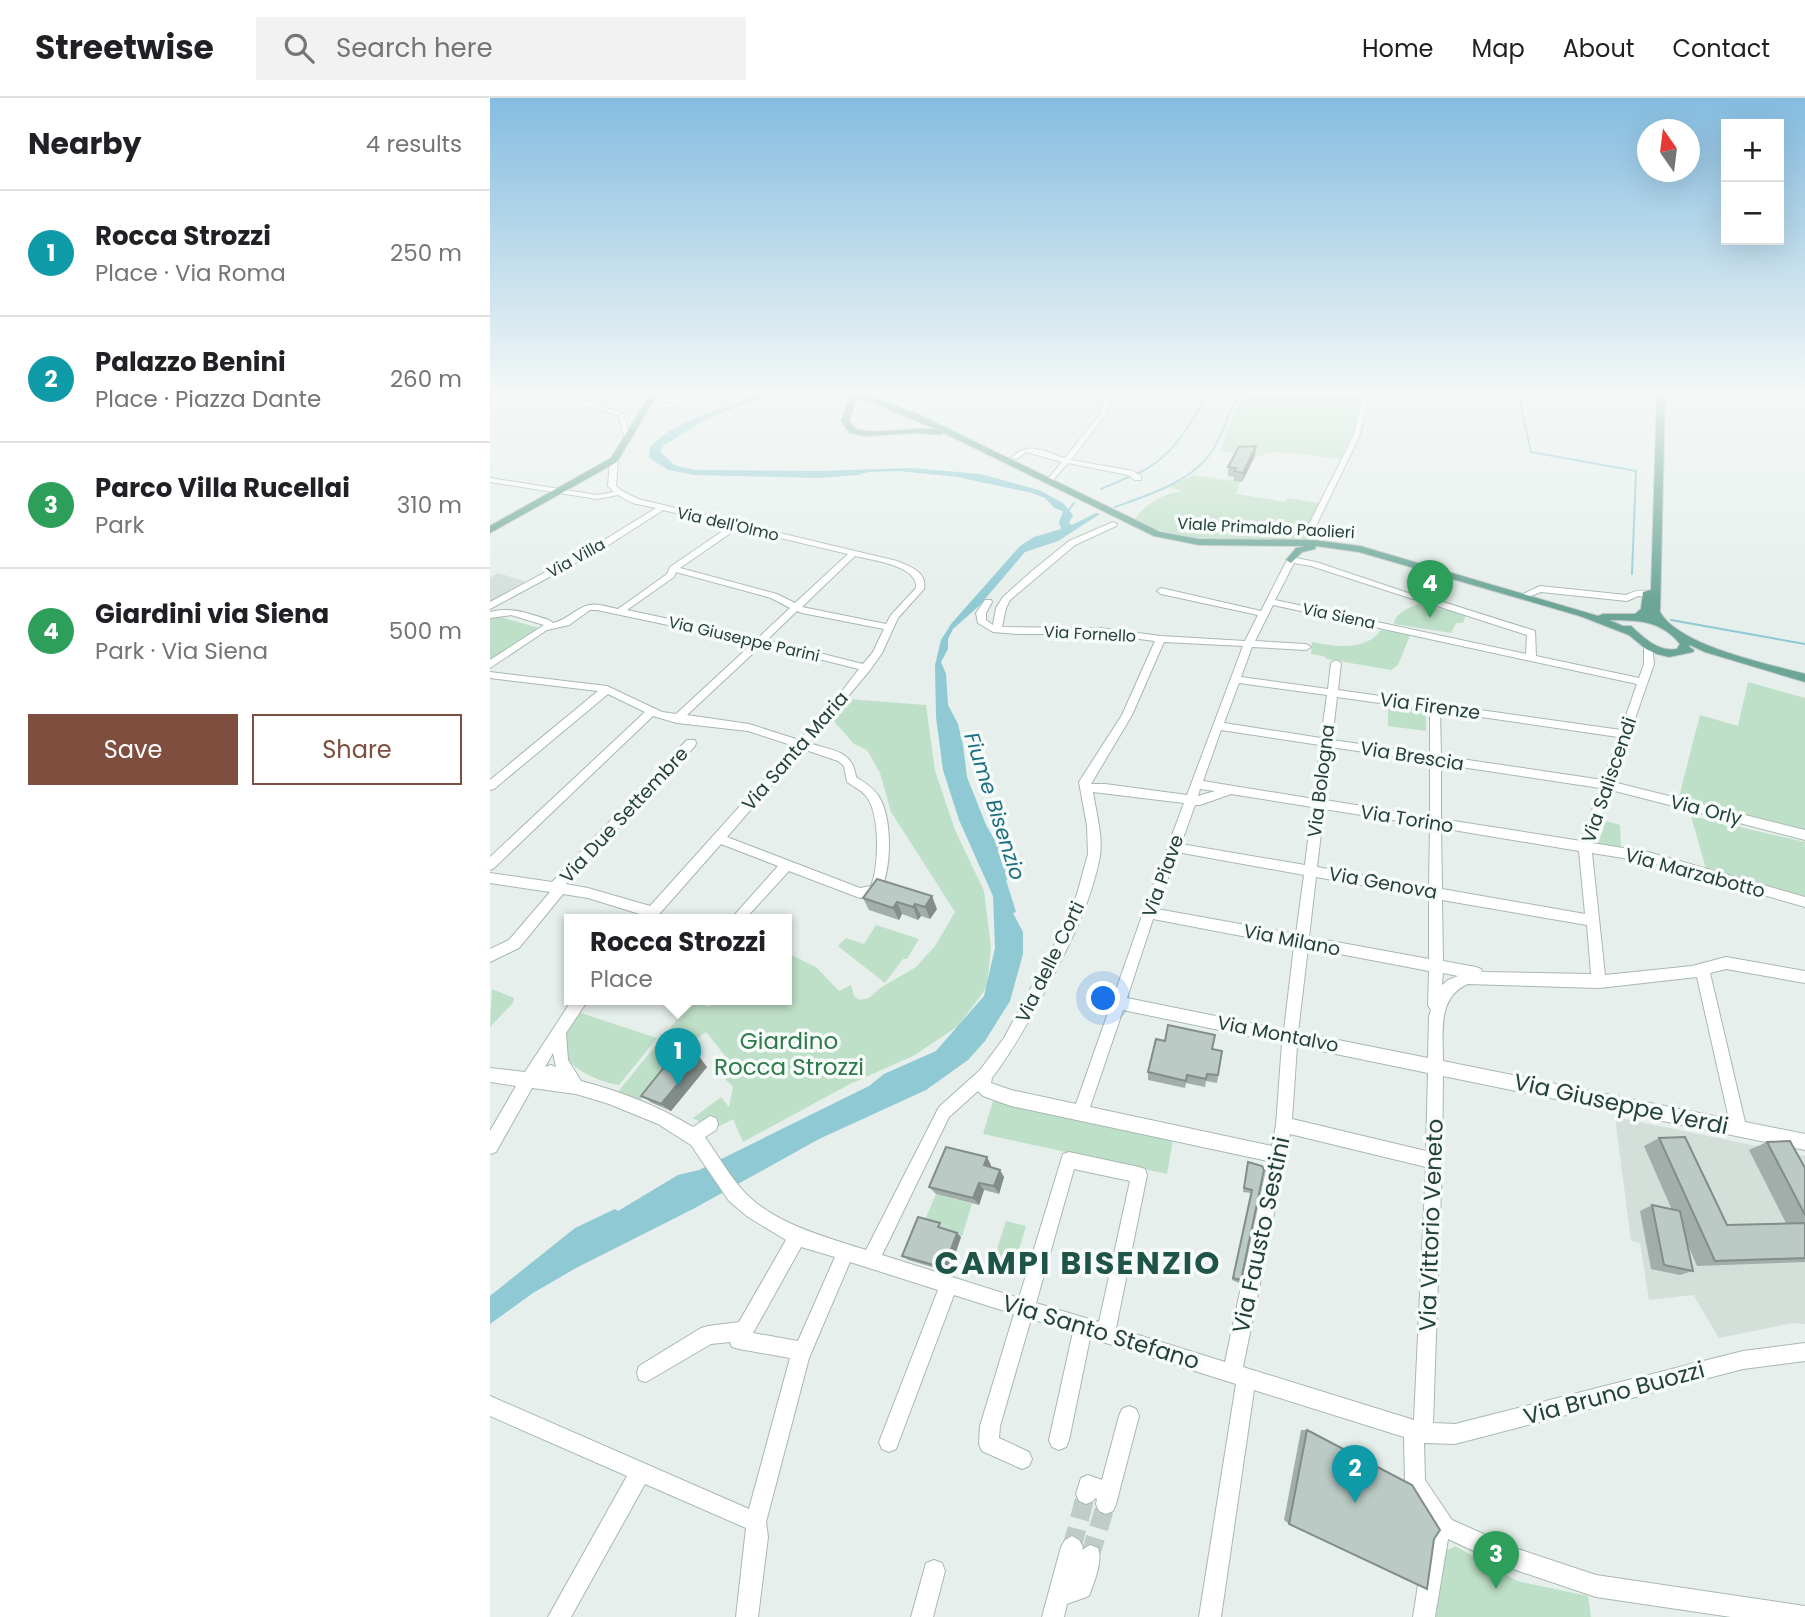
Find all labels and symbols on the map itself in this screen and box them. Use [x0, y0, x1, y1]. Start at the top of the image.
north arrow [1637, 119, 1700, 182]
street label: Via dell'Olmo [675, 501, 781, 547]
street label: Viale Primaldo Paolieri [1177, 512, 1355, 544]
street label: Via Villa [543, 533, 609, 583]
pin: 4 [1407, 560, 1453, 618]
street label: Via Siena [1300, 597, 1378, 635]
street label: Via Giuseppe Parini [666, 610, 822, 668]
street label: Via Fornello [1043, 620, 1137, 648]
street label: Via Santa Maria [736, 685, 854, 817]
street label: Via Firenze [1378, 686, 1482, 726]
street label: Via Saliscendi [1575, 713, 1643, 847]
street label: Via Bologna [1301, 723, 1341, 839]
water label: Fiume Bisenzio [957, 728, 1033, 884]
street label: Via Brescia [1358, 734, 1466, 778]
street label: Via Due Settembre [554, 741, 694, 889]
street label: Via Orly [1667, 788, 1745, 832]
street label: Via Torino [1358, 798, 1456, 840]
street label: Via Piave [1136, 831, 1190, 921]
street label: Via Marzabotto [1622, 841, 1768, 905]
street label: Via Genova [1327, 860, 1439, 906]
street label: Via delle Corti [1009, 897, 1091, 1027]
street label: Via Milano [1241, 917, 1343, 963]
your location [1086, 981, 1120, 1015]
street label: Via Montalvo [1215, 1009, 1341, 1059]
park label: Giardino Rocca Strozzi [714, 1025, 864, 1083]
pin: 1 [655, 1028, 701, 1086]
street label: Via Giuseppe Verdi [1511, 1066, 1731, 1142]
street label: Via Vittorio Veneto [1411, 1118, 1451, 1332]
street label: Via Fausto Sestini [1225, 1134, 1297, 1336]
district label: CAMPI BISENZIO [935, 1240, 1221, 1285]
street label: Via Santo Stefano [998, 1287, 1204, 1377]
street label: Via Bruno Buozzi [1520, 1353, 1708, 1433]
pin: 2 [1332, 1445, 1378, 1503]
pin: 3 [1473, 1531, 1519, 1589]

